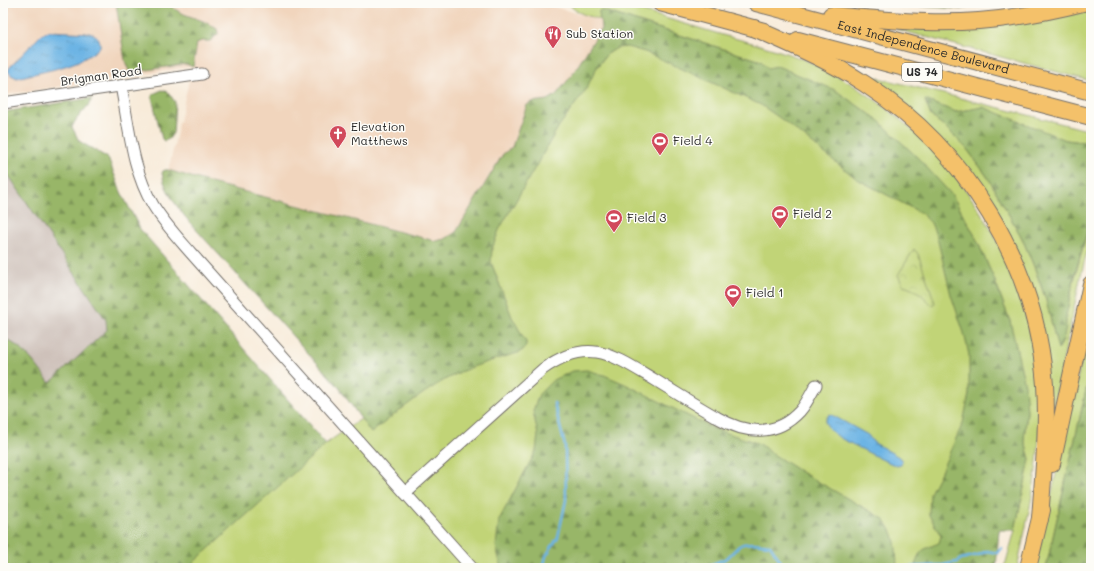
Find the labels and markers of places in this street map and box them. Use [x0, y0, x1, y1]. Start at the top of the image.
restaurant icon: Sub Station [543, 24, 563, 49]
place label: Sub Station [566, 25, 633, 41]
place label: Elevation Matthews [351, 118, 408, 148]
church icon: Elevation Matthews [328, 124, 348, 149]
sports icon: Field 4 [650, 131, 670, 156]
place label: Field 4 [673, 132, 712, 148]
sports icon: Field 2 [770, 204, 790, 229]
place label: Field 2 [793, 205, 832, 221]
sports icon: Field 3 [604, 208, 624, 233]
place label: Field 3 [627, 209, 666, 225]
sports icon: Field 1 [723, 283, 743, 308]
place label: Field 1 [746, 284, 784, 300]

